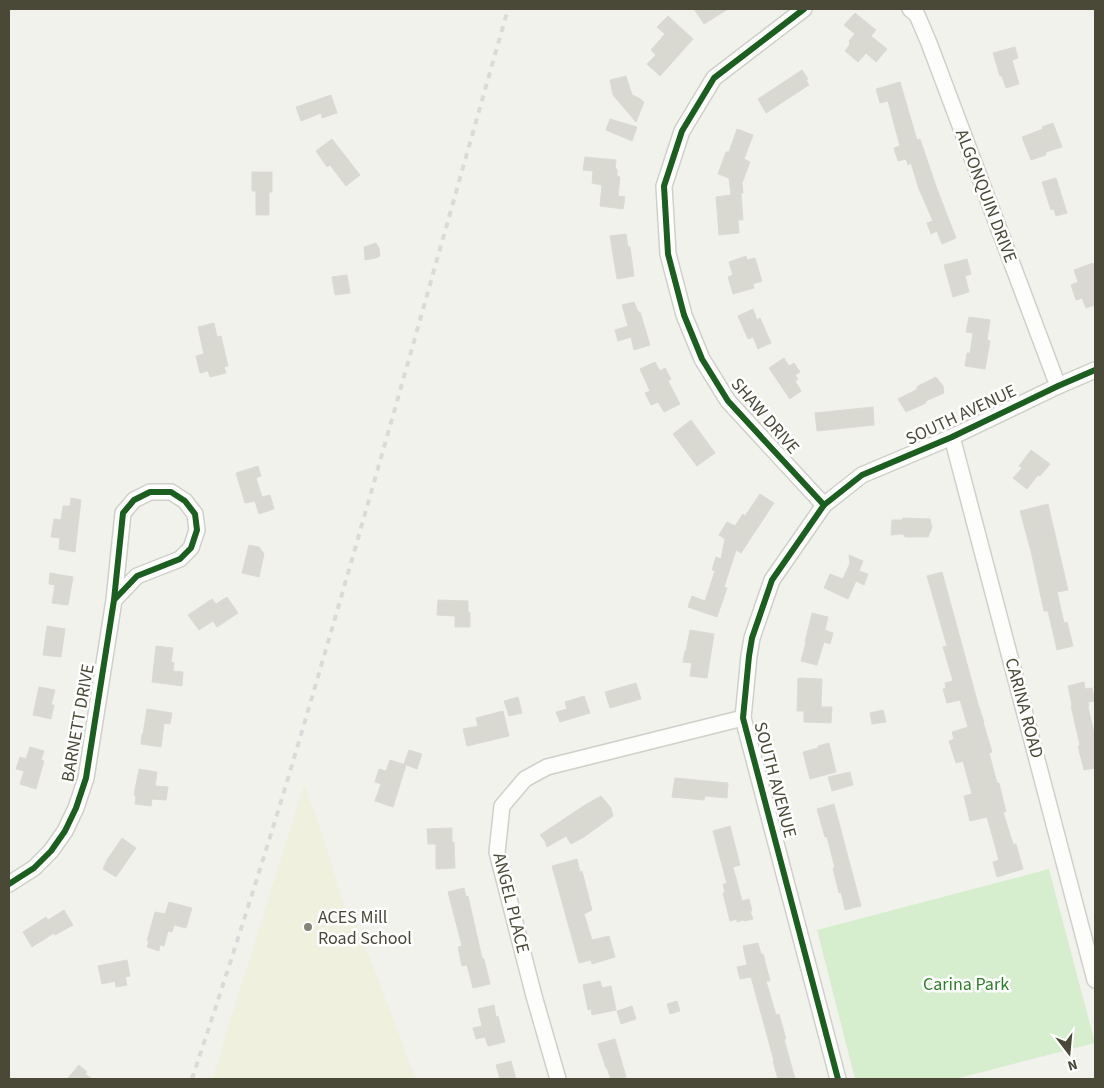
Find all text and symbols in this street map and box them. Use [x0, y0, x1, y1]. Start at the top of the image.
street label: ALGONQUIN DRIVE [949, 126, 1023, 266]
street label: SHAW DRIVE [725, 372, 805, 460]
street label: SOUTH AVENUE [902, 378, 1020, 452]
street label: CARINA ROAD [999, 655, 1049, 761]
street label: BARNETT DRIVE [55, 662, 101, 784]
street label: SOUTH AVENUE [748, 719, 802, 841]
street label: ANGEL PLACE [486, 850, 536, 956]
place label: ACES Mill Road School [318, 905, 412, 951]
marker: ACES Mill Road School [302, 921, 314, 933]
park label: Carina Park [923, 972, 1009, 997]
north arrow [1044, 1028, 1094, 1078]
text: N [1065, 1054, 1080, 1075]

